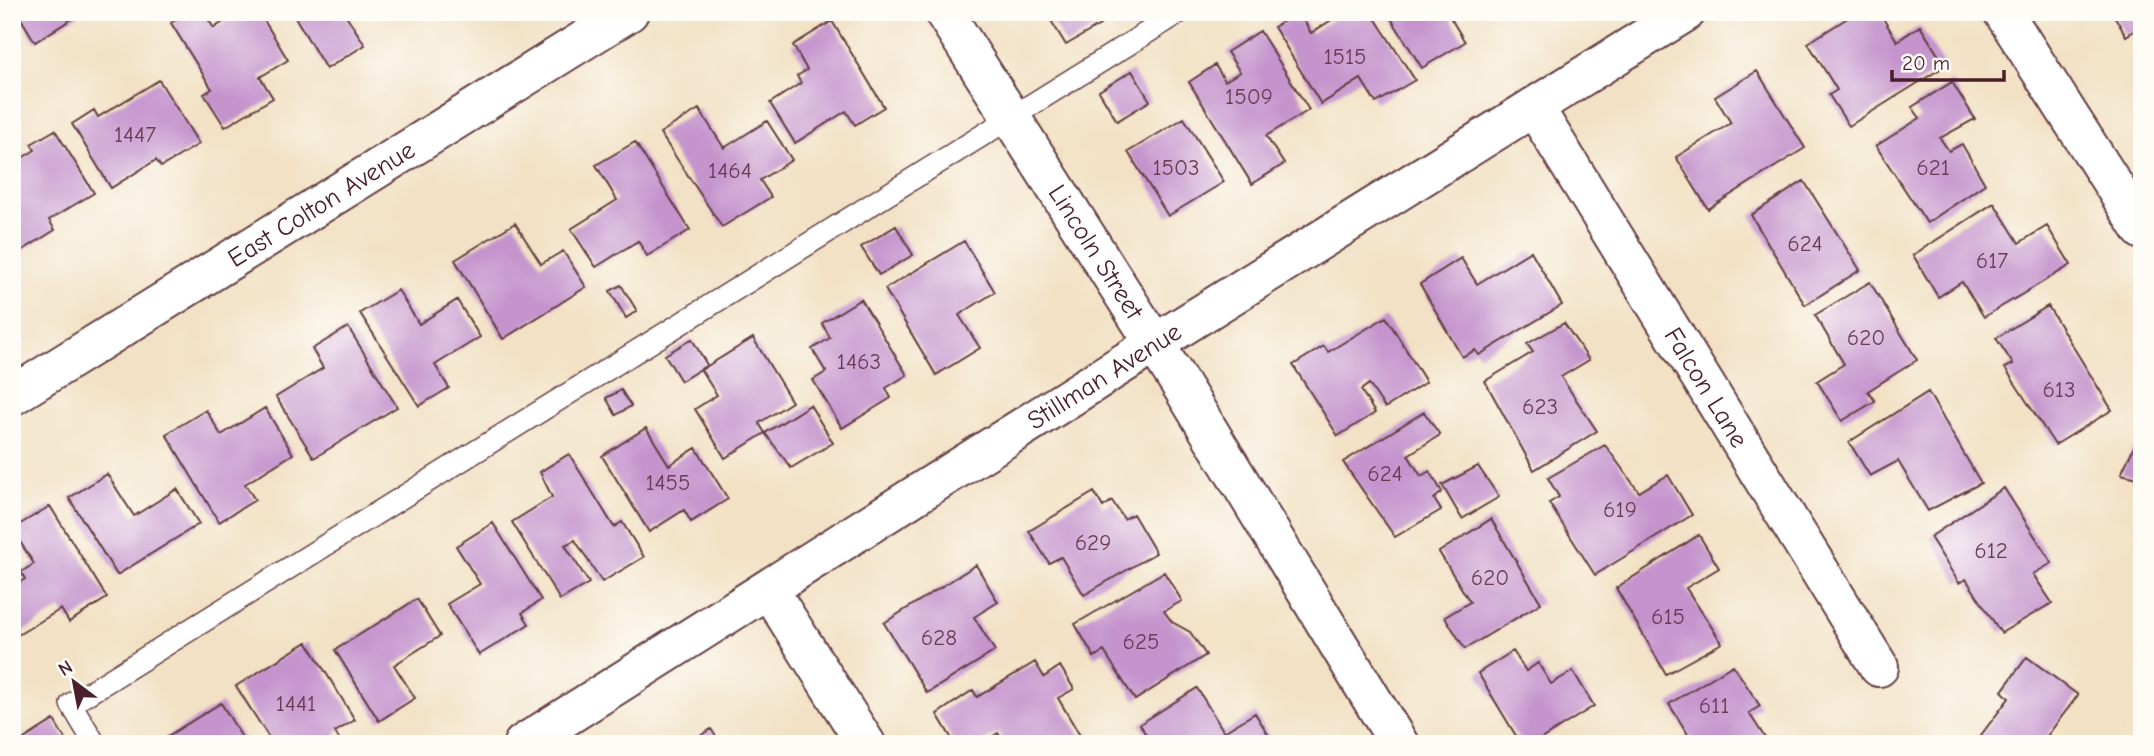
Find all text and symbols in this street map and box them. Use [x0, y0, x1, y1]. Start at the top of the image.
scale bar [1892, 38, 2004, 82]
house number: 1515 [1323, 43, 1367, 70]
text: 20 m [1902, 51, 1950, 75]
house number: 1509 [1225, 83, 1273, 110]
house number: 1447 [114, 121, 156, 148]
street label: East Colton Avenue [223, 135, 420, 274]
house number: 1503 [1152, 154, 1200, 181]
house number: 621 [1916, 154, 1950, 181]
house number: 1464 [708, 157, 752, 184]
street label: Lincoln Street [1042, 179, 1150, 326]
house number: 624 [1787, 230, 1823, 257]
house number: 617 [1976, 247, 2008, 274]
street label: Stillman Avenue [1022, 317, 1187, 436]
street label: Falcon Lane [1657, 322, 1754, 453]
house number: 620 [1847, 324, 1885, 351]
house number: 1463 [837, 348, 881, 375]
house number: 613 [2042, 376, 2076, 403]
house number: 623 [1522, 393, 1558, 420]
house number: 624 [1367, 460, 1403, 487]
house number: 1455 [645, 469, 691, 496]
house number: 619 [1603, 496, 1637, 523]
house number: 629 [1075, 529, 1111, 556]
house number: 612 [1974, 537, 2008, 564]
house number: 620 [1471, 564, 1509, 591]
house number: 615 [1651, 603, 1685, 630]
house number: 628 [921, 624, 957, 651]
house number: 625 [1123, 628, 1159, 655]
north arrow [38, 648, 108, 718]
text: N [54, 656, 77, 681]
house number: 1441 [276, 690, 316, 717]
house number: 611 [1699, 692, 1729, 719]

